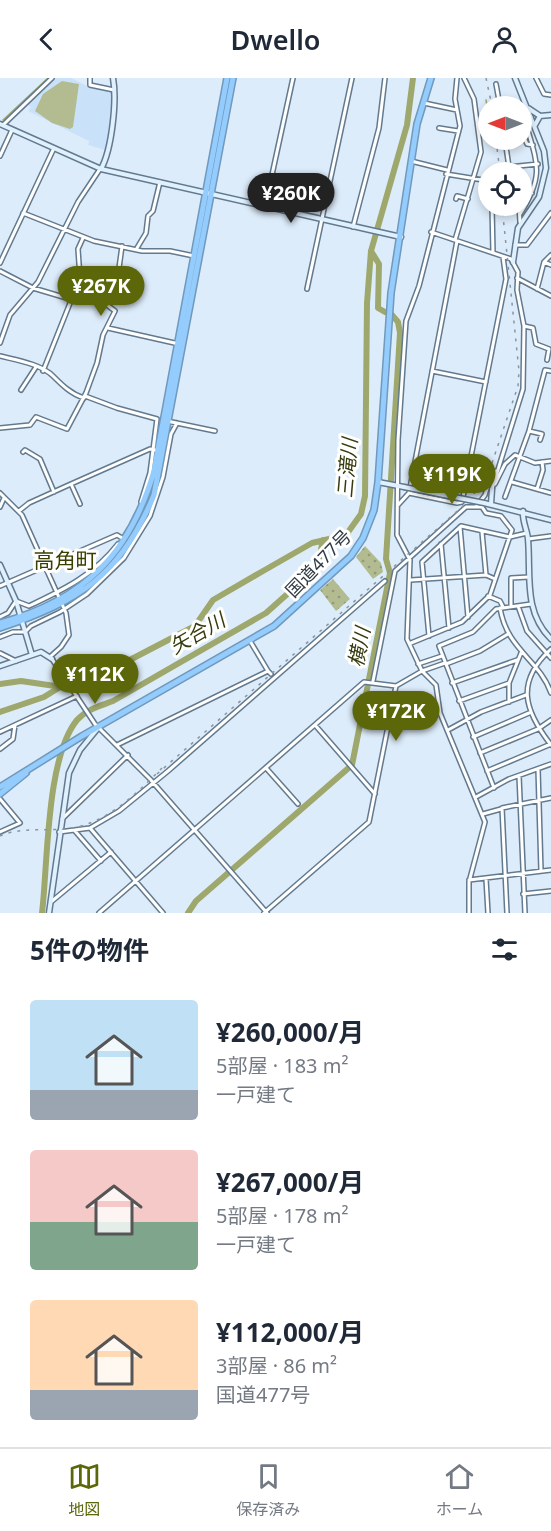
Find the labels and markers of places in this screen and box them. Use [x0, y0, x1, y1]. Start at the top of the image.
pin: ¥260K [249, 173, 333, 224]
pin: ¥267K [59, 266, 143, 317]
pin: ¥119K [410, 454, 494, 505]
pin: ¥112K [53, 654, 137, 705]
pin: ¥172K [354, 691, 438, 742]

